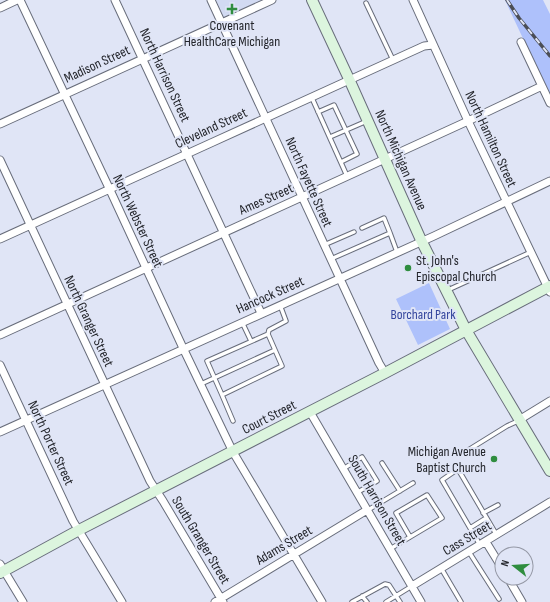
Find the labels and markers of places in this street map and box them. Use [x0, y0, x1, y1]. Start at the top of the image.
marker: Covenant HealthCare Michigan [226, 3, 238, 15]
place label: Covenant HealthCare Michigan [184, 17, 280, 50]
place label: St. John's Episcopal Church [416, 252, 497, 285]
marker: St. John's Episcopal Church [403, 263, 413, 273]
place label: Michigan Avenue Baptist Church [408, 443, 486, 476]
marker: Michigan Avenue Baptist Church [489, 454, 499, 464]

